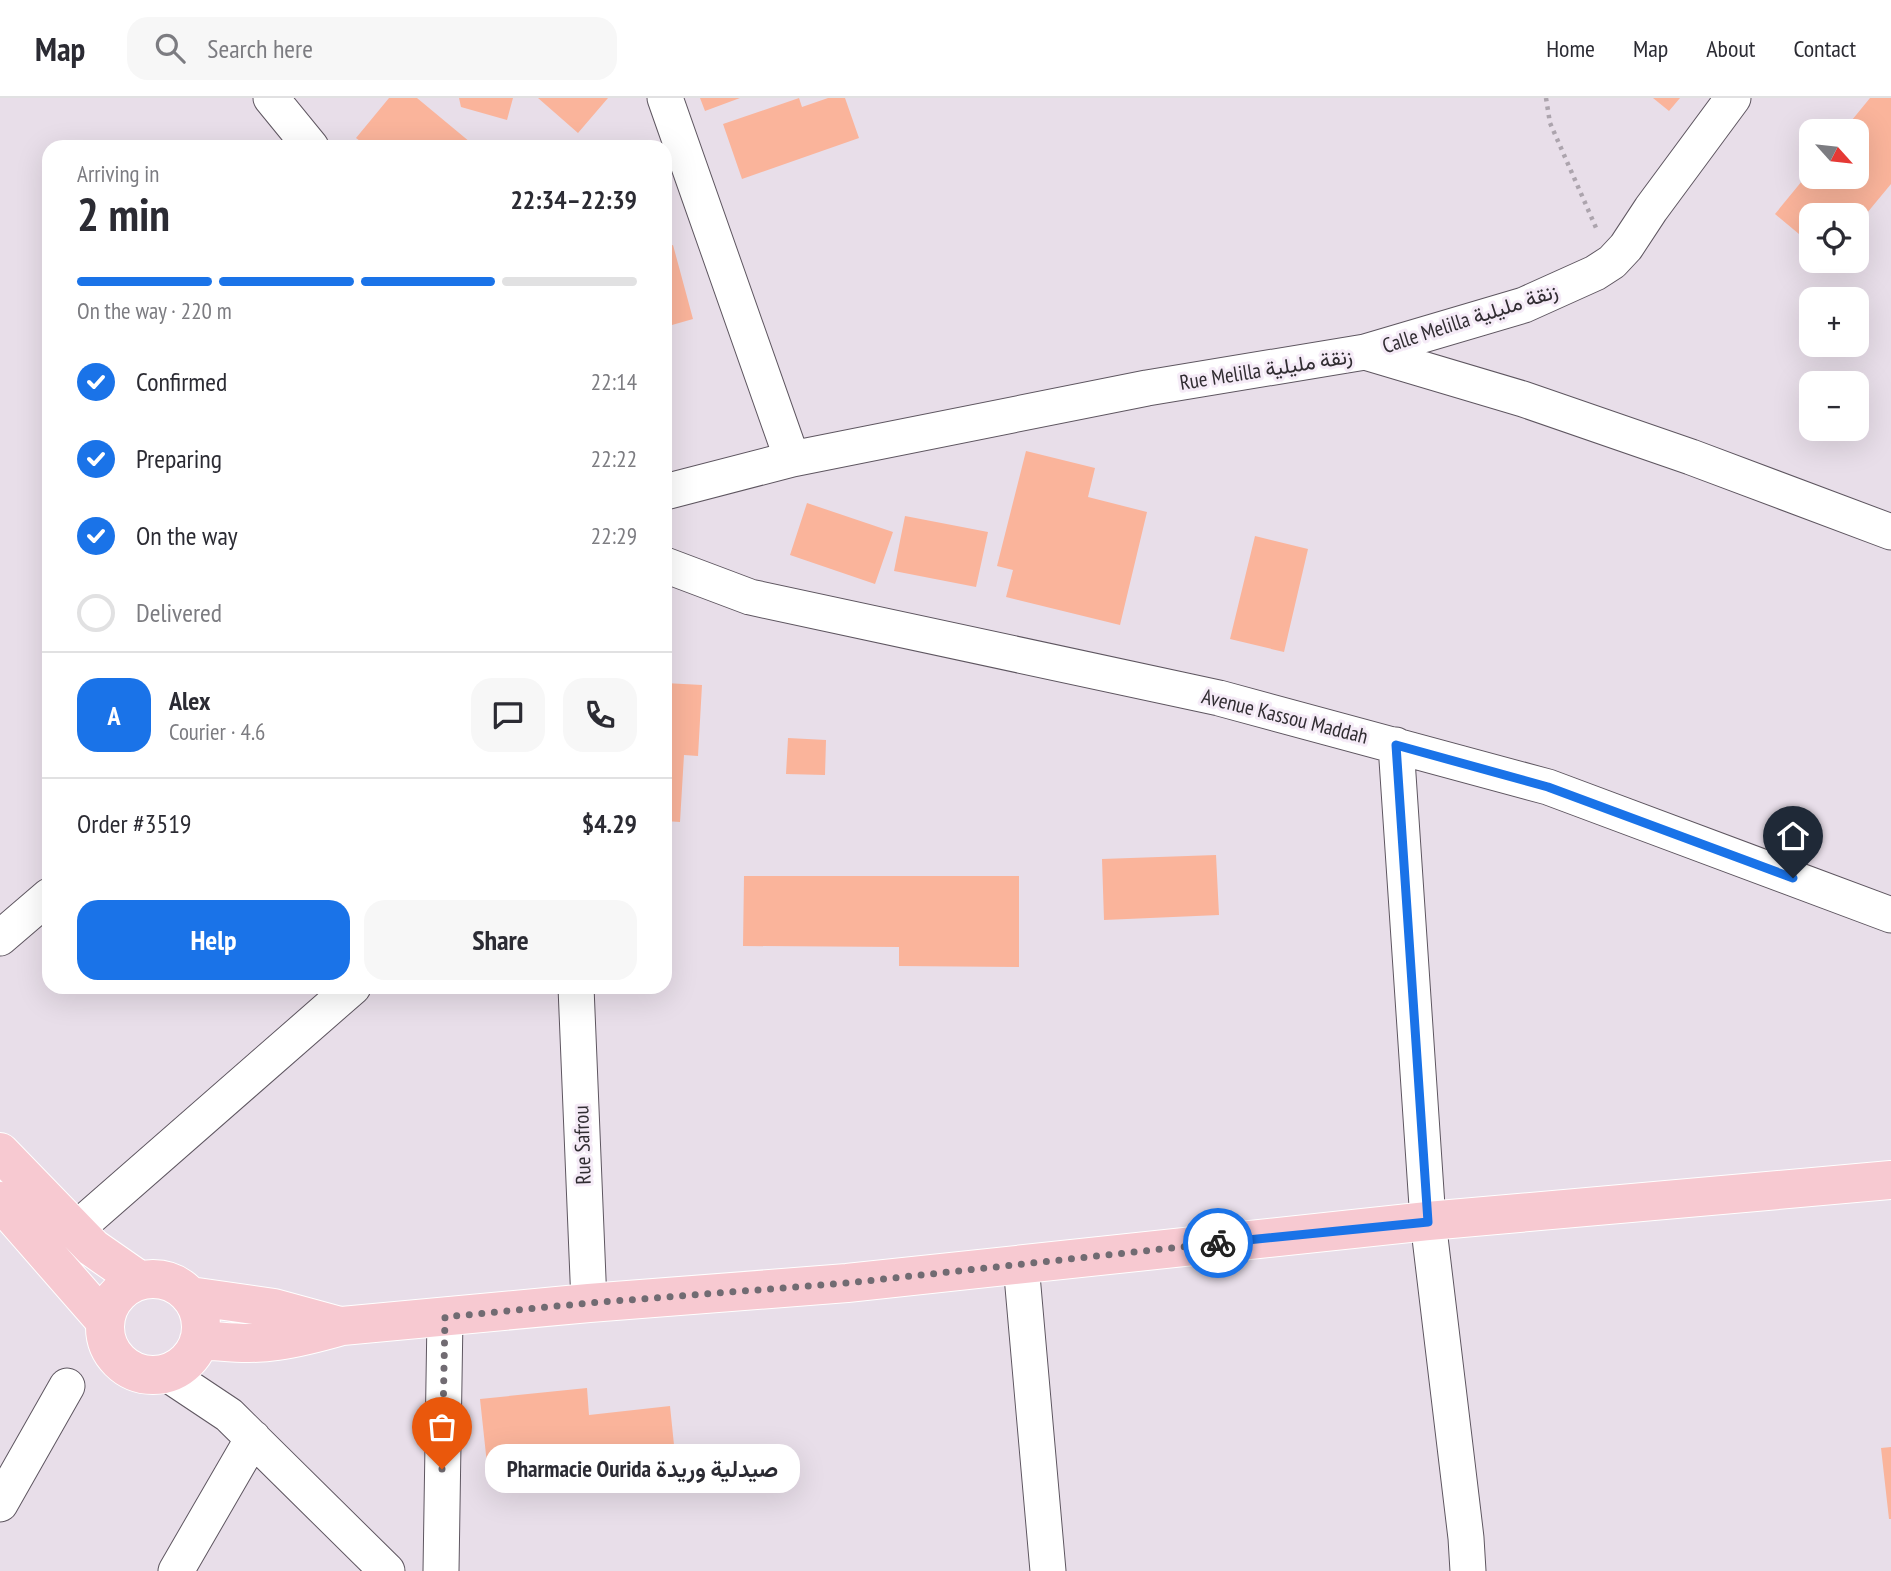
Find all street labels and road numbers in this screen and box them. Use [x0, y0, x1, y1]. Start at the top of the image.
street label: Calle Melilla زنقة مليلية [1379, 277, 1561, 359]
street label: Rue Melilla زنقة مليلية [1178, 342, 1354, 396]
street label: Avenue Kassou Maddah [1199, 682, 1371, 750]
street label: Rue Safrou [567, 1105, 597, 1185]

